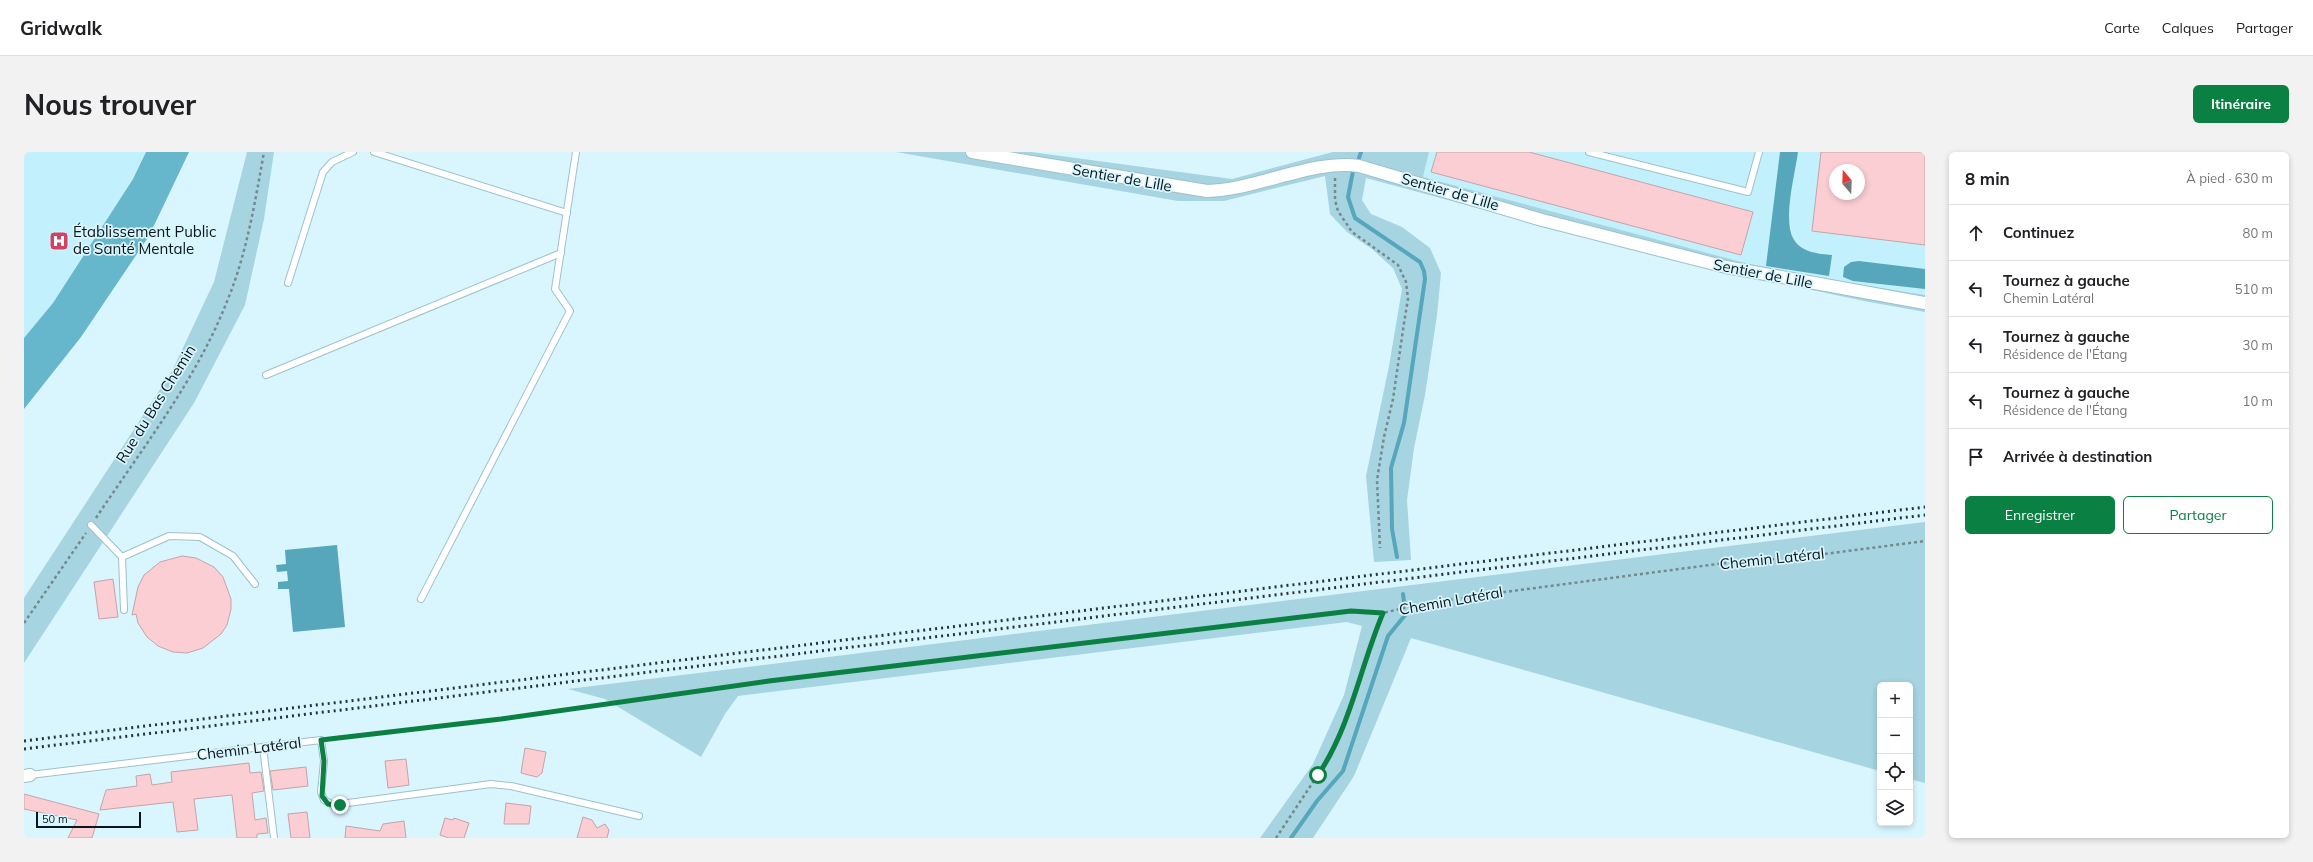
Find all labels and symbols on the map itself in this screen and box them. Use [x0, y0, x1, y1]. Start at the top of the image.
street label: Sentier de Lille [1071, 159, 1173, 196]
north arrow [1829, 164, 1865, 200]
street label: Sentier de Lille [1399, 168, 1501, 215]
place label: Établissement Public de Santé Mentale [73, 222, 216, 258]
hospital icon: Établissement Public de Santé Mentale [48, 230, 70, 252]
street label: Sentier de Lille [1712, 255, 1814, 292]
street label: Rue du Bas Chemin [111, 341, 200, 466]
street label: Chemin Latéral [1719, 544, 1825, 573]
street label: Chemin Latéral [1398, 582, 1504, 619]
street label: Chemin Latéral [196, 733, 302, 764]
route start [1309, 766, 1327, 784]
route end [331, 796, 349, 814]
scale bar [36, 810, 141, 829]

